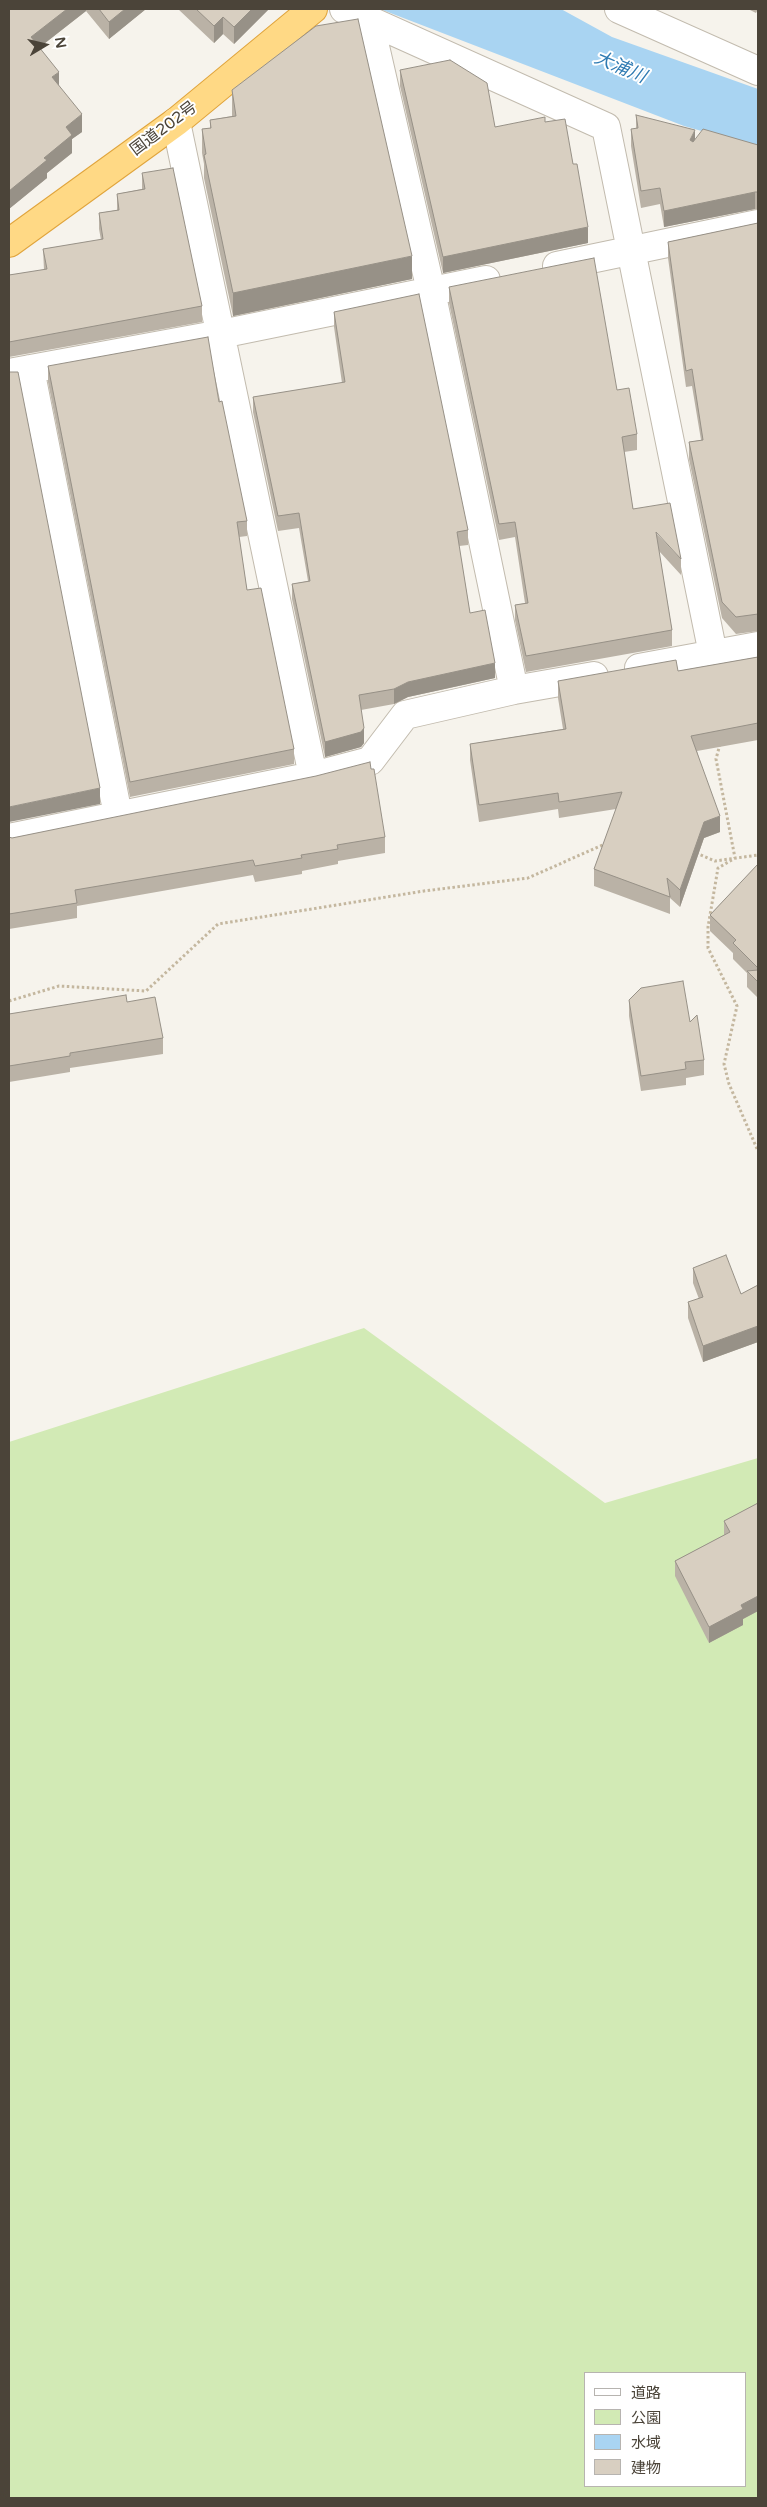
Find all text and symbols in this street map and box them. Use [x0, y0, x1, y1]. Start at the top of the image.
north arrow [20, 20, 70, 70]
text: N [51, 36, 70, 49]
water label: 大浦川 [591, 48, 649, 88]
street label: 国道202号 [127, 98, 201, 160]
legend [584, 2372, 747, 2487]
text: 道路 [631, 2384, 661, 2402]
text: 公園 [631, 2409, 661, 2427]
text: 水域 [631, 2434, 661, 2452]
text: 建物 [631, 2459, 661, 2477]

